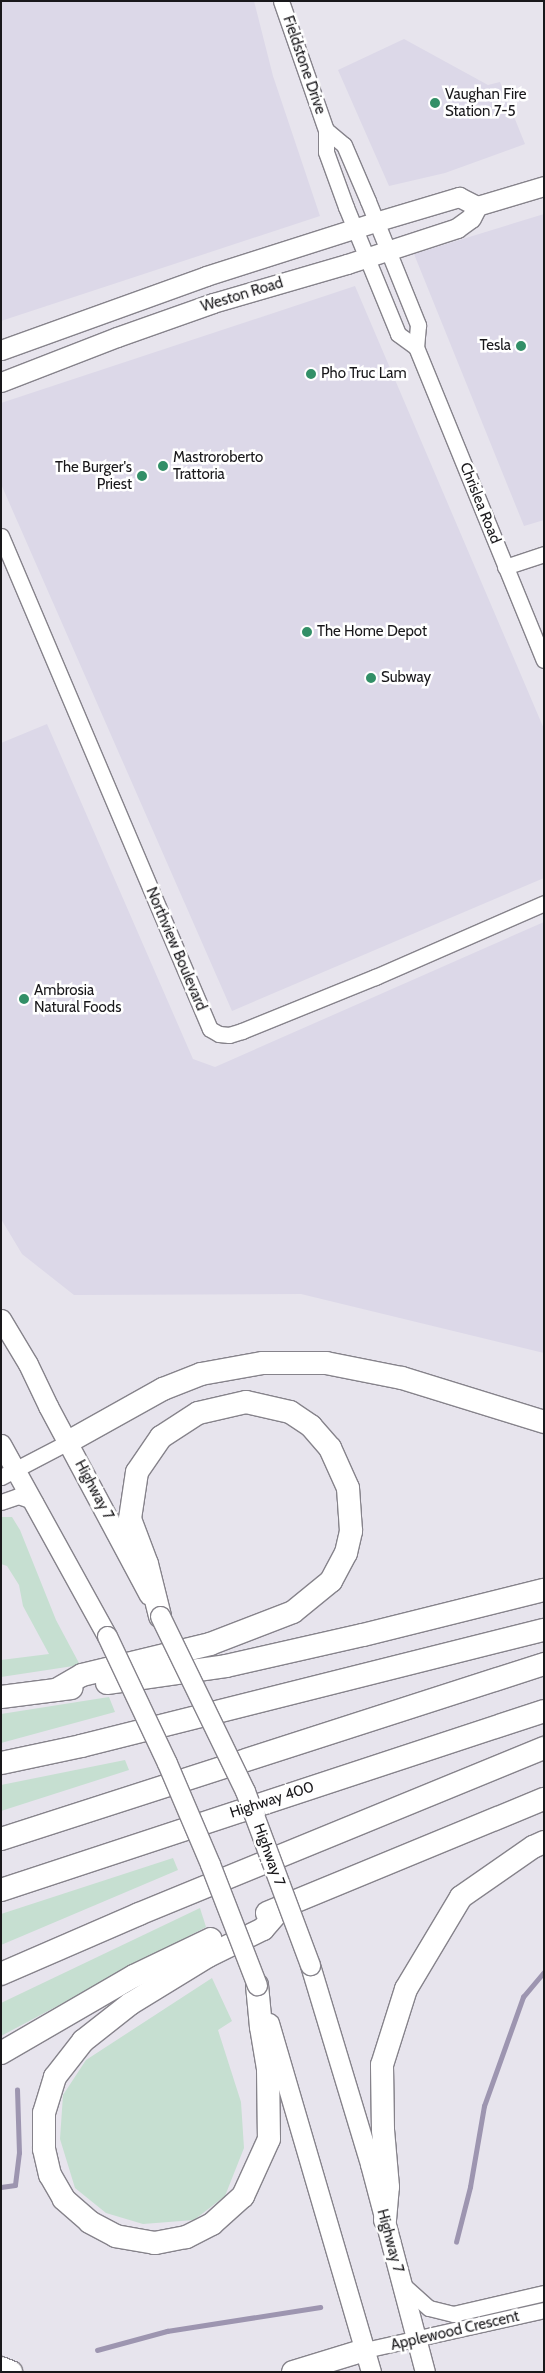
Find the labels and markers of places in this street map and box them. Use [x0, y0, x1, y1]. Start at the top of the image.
place label: Vaughan Fire Station 7-5 [445, 85, 526, 120]
marker: Vaughan Fire Station 7-5 [429, 97, 441, 109]
place label: Tesla [480, 337, 511, 355]
marker: Tesla [515, 340, 527, 352]
place label: Pho Truc Lam [321, 365, 407, 383]
marker: Pho Truc Lam [305, 368, 317, 380]
place label: Mastroroberto Trattoria [173, 448, 263, 483]
place label: The Burger's Priest [55, 458, 132, 493]
marker: Mastroroberto Trattoria [157, 460, 169, 472]
marker: The Burger's Priest [136, 470, 148, 482]
place label: The Home Depot [317, 623, 427, 641]
marker: The Home Depot [301, 626, 313, 638]
place label: Subway [381, 669, 431, 687]
marker: Subway [365, 672, 377, 684]
place label: Ambrosia Natural Foods [34, 981, 121, 1016]
marker: Ambrosia Natural Foods [18, 993, 30, 1005]

